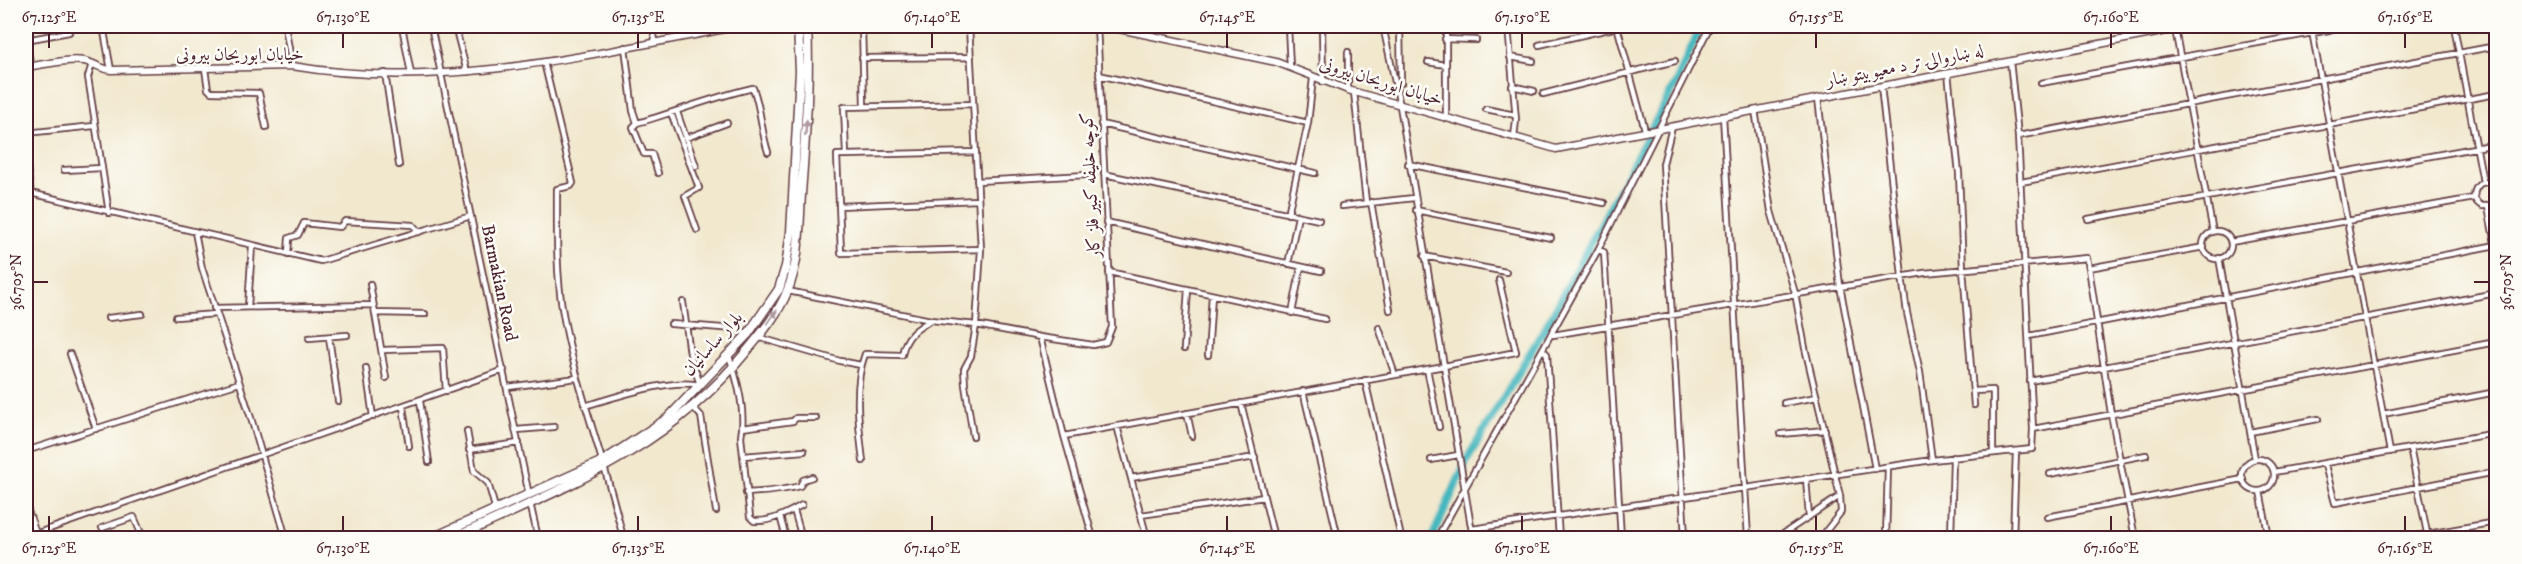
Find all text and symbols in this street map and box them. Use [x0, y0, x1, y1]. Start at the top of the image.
text: 67.125°E [22, 8, 77, 27]
text: 67.130°E [316, 8, 370, 27]
text: 67.135°E [611, 8, 665, 27]
text: 67.140°E [904, 8, 961, 27]
text: 67.145°E [1199, 8, 1255, 27]
text: 67.150°E [1494, 8, 1550, 27]
text: 67.155°E [1789, 8, 1844, 27]
text: 67.160°E [2083, 8, 2139, 27]
text: 67.165°E [2377, 8, 2433, 27]
street label: له ښاروالۍ تر د معیوبیتو ښار [1822, 40, 1986, 92]
street label: خیابان ابوریحان بیرونی [176, 44, 304, 66]
street label: خیابان ابوریحان بیرونی [1317, 53, 1445, 111]
street label: کوچه خلیفه کبیر فلز کار [1076, 111, 1107, 260]
one-way arrow [802, 118, 811, 137]
street label: Barmakian Road [476, 223, 522, 343]
text: 36.705°N [7, 254, 26, 310]
text: 36.705°N [2497, 254, 2516, 310]
street label: بلوار ساسانیان [678, 307, 748, 381]
one-way arrow [766, 309, 778, 325]
text: 67.125°E [22, 539, 77, 558]
text: 67.130°E [316, 539, 370, 558]
text: 67.135°E [611, 539, 665, 558]
text: 67.140°E [904, 539, 961, 558]
text: 67.145°E [1199, 539, 1255, 558]
text: 67.150°E [1494, 539, 1550, 558]
text: 67.155°E [1789, 539, 1844, 558]
text: 67.160°E [2083, 539, 2139, 558]
text: 67.165°E [2377, 539, 2433, 558]

